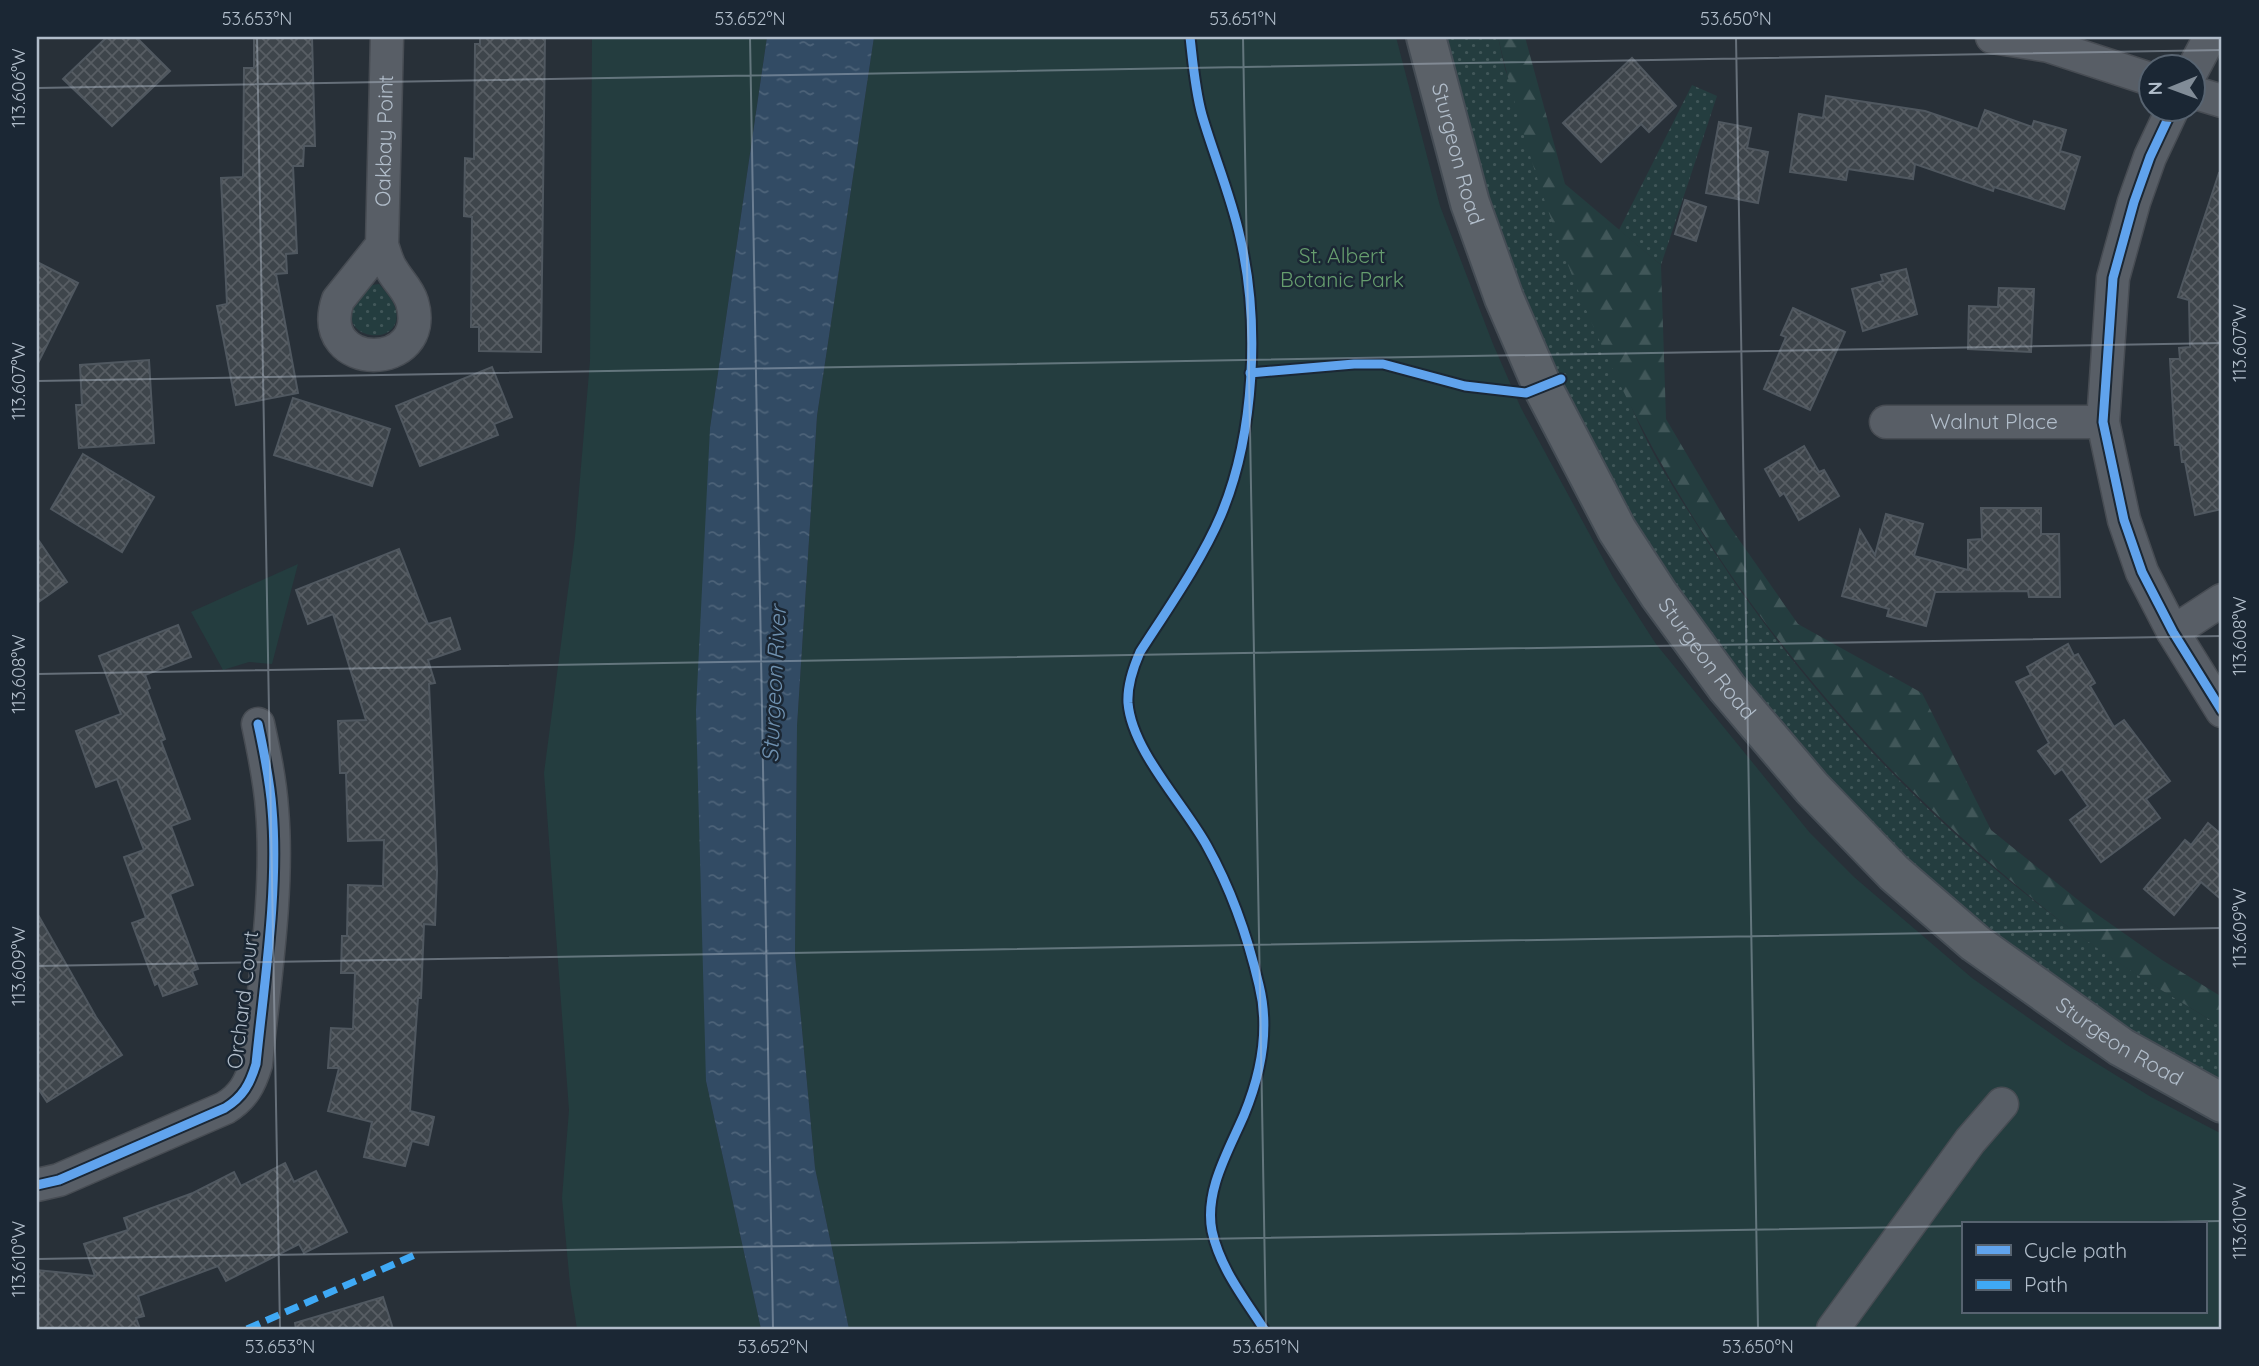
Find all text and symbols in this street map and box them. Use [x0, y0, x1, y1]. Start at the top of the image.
text: 53.653°N [222, 7, 292, 30]
text: 53.652°N [714, 7, 786, 30]
text: 53.651°N [1209, 7, 1277, 30]
text: 53.650°N [1700, 7, 1772, 30]
text: 113.606°W [7, 48, 30, 128]
north arrow [2136, 52, 2206, 122]
street label: Oakbay Point [369, 75, 398, 207]
street label: Sturgeon Road [1427, 80, 1491, 228]
text: N [2143, 81, 2167, 95]
park label: St. Albert Botanic Park [1280, 242, 1404, 292]
text: 113.607°W [2228, 304, 2251, 382]
text: 113.607°W [7, 342, 30, 420]
street label: Walnut Place [1930, 408, 2058, 434]
street label: Sturgeon Road [1653, 592, 1762, 724]
text: 113.608°W [2228, 596, 2251, 676]
water label: Sturgeon River [755, 602, 792, 763]
text: 113.608°W [7, 634, 30, 714]
text: 113.609°W [2228, 888, 2251, 968]
text: 113.609°W [7, 926, 30, 1006]
street label: Orchard Court [221, 929, 263, 1070]
street label: Sturgeon Road [2051, 991, 2188, 1091]
text: 113.610°W [2228, 1183, 2251, 1259]
text: 113.610°W [7, 1221, 30, 1297]
legend [1962, 1222, 2206, 1314]
text: Cycle path [2024, 1237, 2127, 1263]
text: Path [2024, 1271, 2068, 1297]
text: 53.653°N [245, 1335, 315, 1358]
text: 53.652°N [737, 1335, 809, 1358]
text: 53.651°N [1232, 1335, 1300, 1358]
text: 53.650°N [1722, 1335, 1794, 1358]

